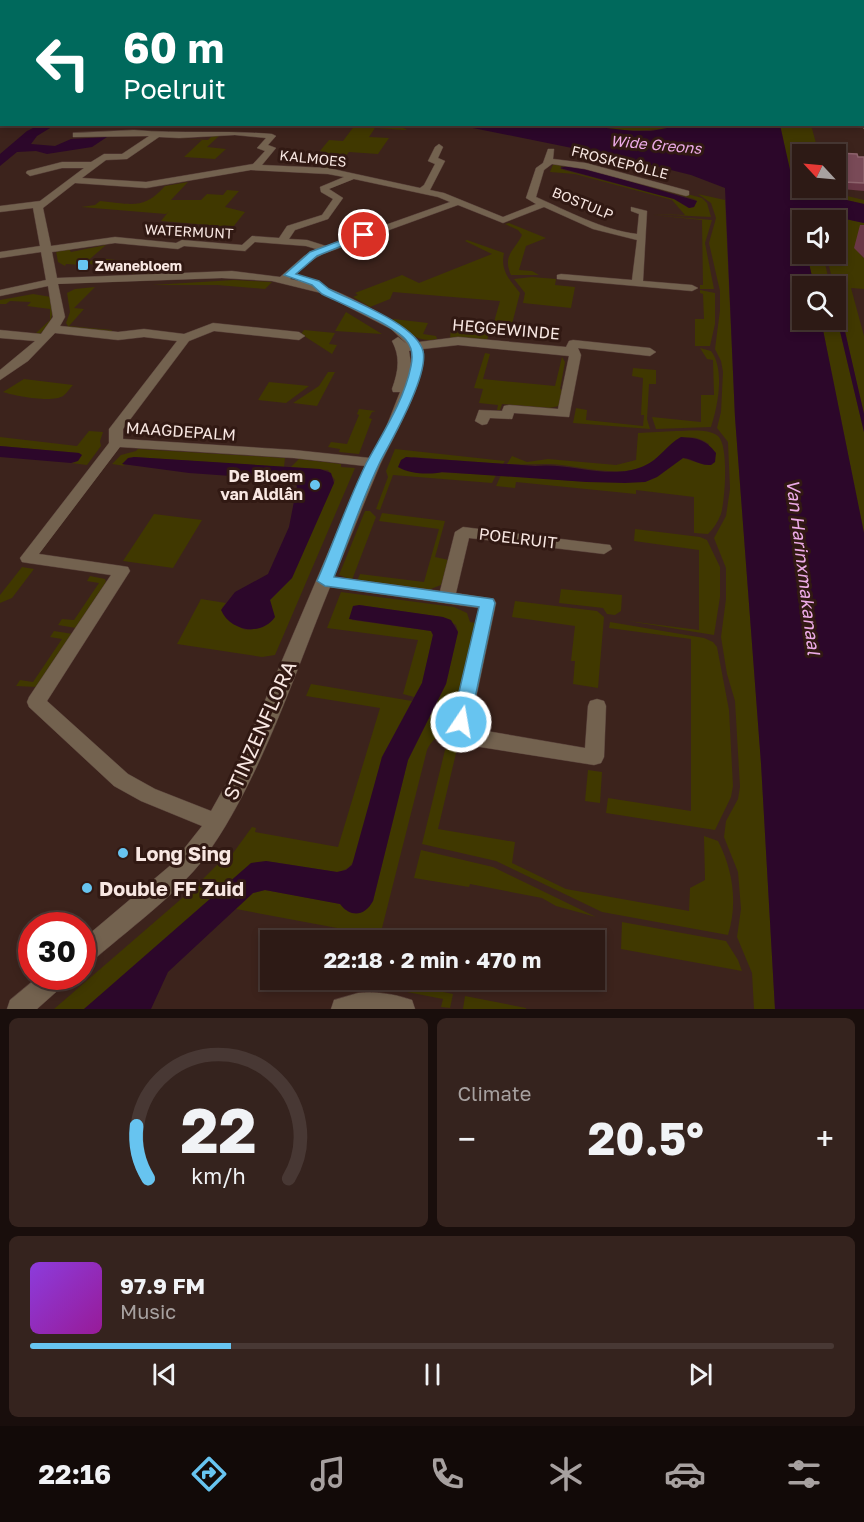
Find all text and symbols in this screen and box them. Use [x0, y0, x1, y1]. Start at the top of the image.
text: 60 m [123, 22, 224, 72]
icon: left [24, 24, 102, 102]
text: Poelruit [123, 73, 226, 105]
water label: Wide Greons [610, 131, 703, 157]
street label: FROSKEPÔLLE [570, 142, 670, 182]
north arrow [792, 144, 846, 198]
map controls [792, 144, 846, 330]
street label: KALMOES [279, 146, 347, 170]
street label: BOSTULP [550, 183, 616, 223]
pin [338, 209, 389, 260]
button: sound [792, 210, 846, 264]
icon: arrive [347, 218, 380, 251]
street label: WATERMUNT [144, 220, 234, 242]
place label: Zwanebloem [95, 257, 182, 274]
marker: Zwanebloem [76, 258, 90, 272]
button: search [792, 276, 846, 330]
street label: HEGGEWINDE [451, 314, 561, 344]
street label: MAAGDEPALM [125, 417, 237, 445]
place label: De Bloem van Aldlân [220, 466, 303, 504]
marker: De Bloem van Aldlân [308, 478, 322, 492]
water label: Van Harinxmakanaal [782, 478, 826, 657]
street label: POELRUIT [478, 523, 558, 553]
street label: STINZENFLORA [217, 657, 301, 803]
position arrow [429, 690, 493, 754]
place label: Long Sing [135, 841, 231, 865]
marker: Long Sing [116, 846, 130, 860]
place label: Double FF Zuid [99, 876, 244, 900]
marker: Double FF Zuid [80, 881, 94, 895]
speed limit sign: 30 [18, 912, 96, 990]
text: 22:18 · 2 min · 470 m [324, 946, 541, 973]
text: Climate [458, 1081, 531, 1105]
text: 22 [180, 1092, 256, 1167]
text: 20.5° [588, 1111, 704, 1165]
text: − [458, 1119, 476, 1158]
text: + [816, 1119, 834, 1158]
text: km/h [191, 1164, 246, 1190]
text: 97.9 FM [120, 1272, 205, 1299]
text: Music [120, 1299, 176, 1323]
icon: previous [148, 1358, 181, 1391]
icon: pause [416, 1358, 449, 1391]
icon: next [684, 1358, 717, 1391]
icon: directions [188, 1453, 230, 1495]
icon: music [307, 1453, 349, 1495]
icon: phone [426, 1453, 468, 1495]
icon: climate [545, 1453, 587, 1495]
icon: car [664, 1453, 706, 1495]
icon: filters [783, 1453, 825, 1495]
text: 22:16 [39, 1458, 111, 1490]

